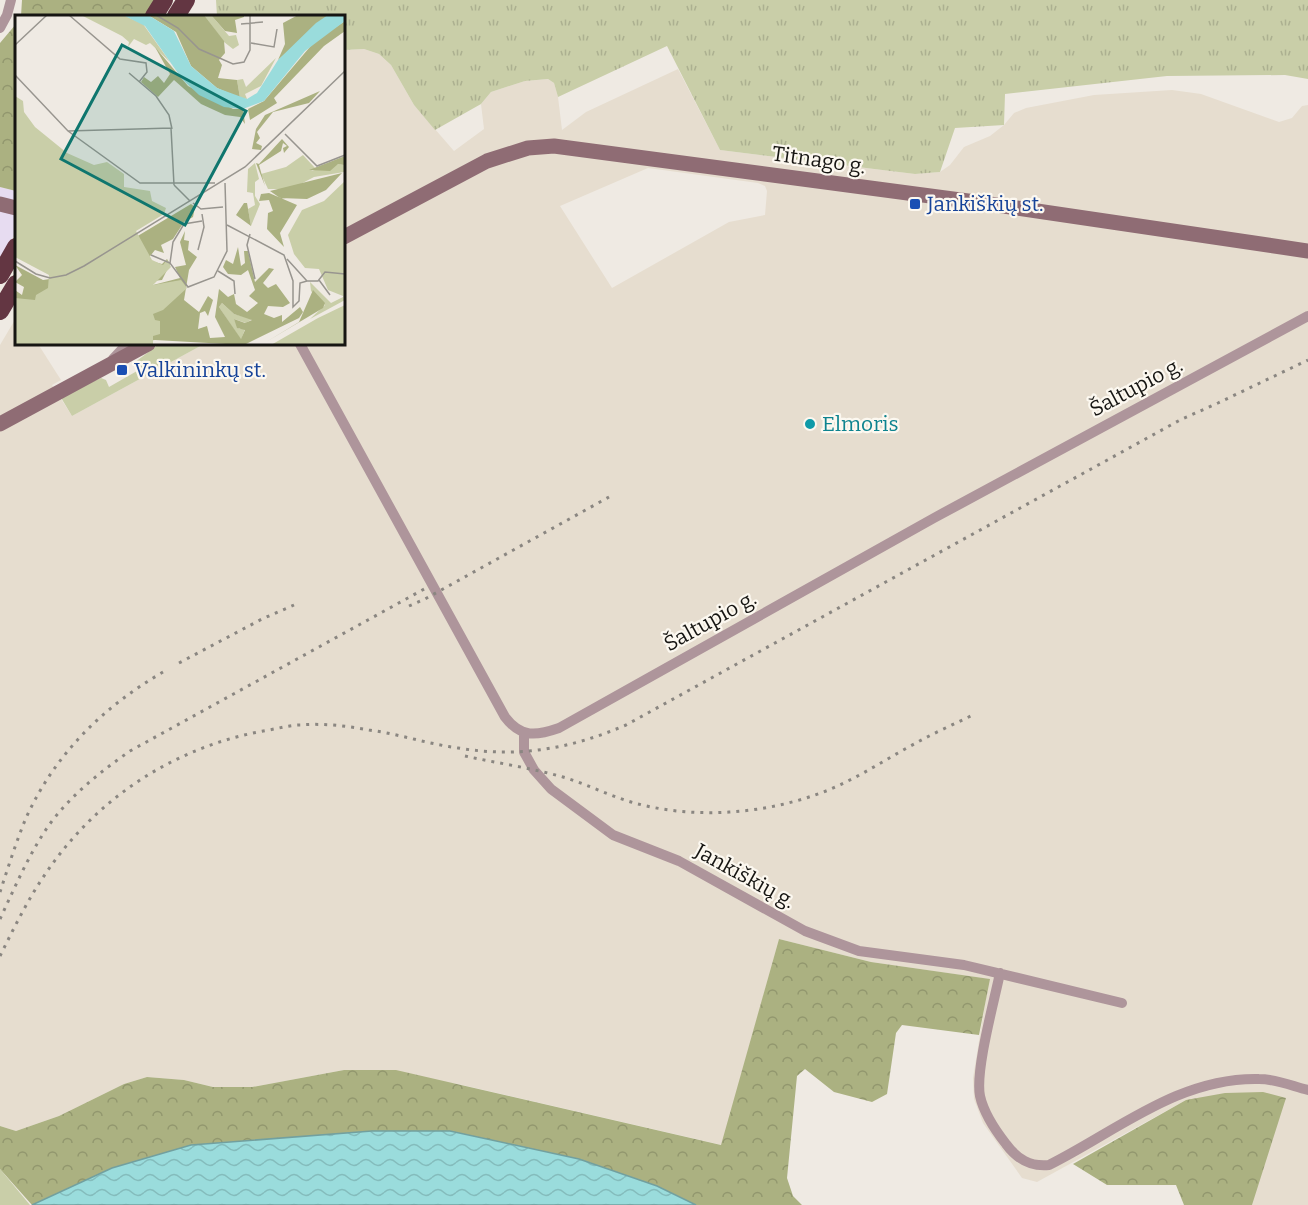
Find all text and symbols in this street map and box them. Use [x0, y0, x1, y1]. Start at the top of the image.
inset map [15, 15, 345, 345]
street label: Titnago g. [770, 141, 868, 179]
place label: Jankiškių st. [926, 191, 1044, 217]
marker: Jankiškių st. [908, 197, 922, 211]
street label: Šaltupio g. [1085, 352, 1187, 422]
place label: Valkininkų st. [134, 357, 266, 383]
marker: Valkininkų st. [115, 363, 129, 377]
place label: Elmoris [822, 411, 899, 437]
marker: Elmoris [803, 417, 817, 431]
street label: Šaltupio g. [659, 585, 761, 657]
street label: Jankiškių g. [689, 837, 800, 914]

